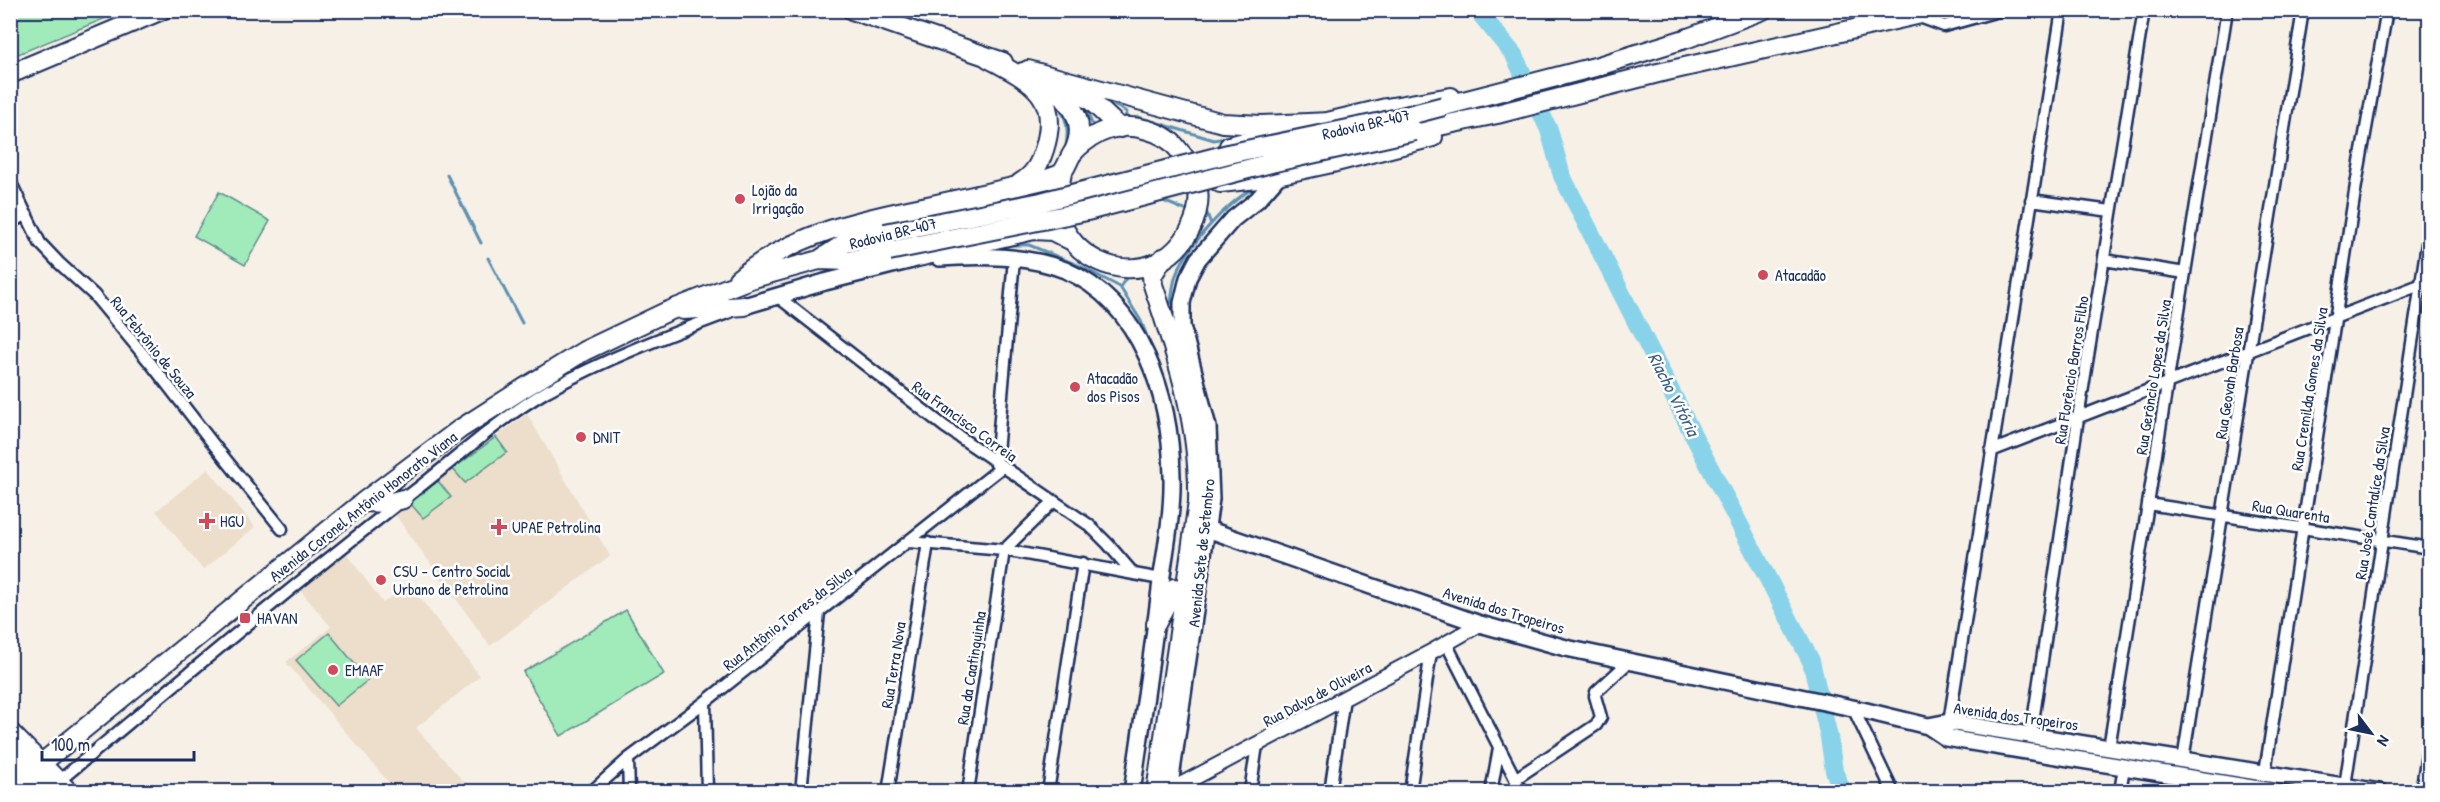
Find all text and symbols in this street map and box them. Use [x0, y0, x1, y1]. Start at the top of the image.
street label: Rodovia BR-407 [1320, 103, 1412, 145]
place label: Lojão da Irrigação [752, 179, 805, 219]
marker: Lojão da Irrigação [733, 192, 747, 206]
street label: Rodovia BR-407 [847, 212, 939, 254]
place label: Atacadão [1775, 264, 1827, 286]
marker: Atacadão [1756, 268, 1770, 282]
street label: Rua Febrônio de Souza [106, 291, 202, 403]
street label: Rua Florêncio Barros Filho [2048, 294, 2094, 446]
street label: Rua Gerôncio Lopes da Silva [2130, 298, 2176, 456]
street label: Rua Cremilda Gomes da Silva [2285, 306, 2333, 472]
street label: Rua Geovah Barbosa [2209, 325, 2249, 441]
water label: Riacho Vitória [1642, 348, 1707, 442]
place label: Atacadão dos Pisos [1087, 367, 1140, 407]
street label: Rua Francisco Correia [908, 375, 1022, 467]
marker: Atacadão dos Pisos [1068, 380, 1082, 394]
street label: Rua José Cantalíce da Silva [2349, 425, 2395, 581]
street label: Avenida Coronel Antônio Honorato Viana [264, 426, 462, 586]
place label: DNIT [593, 426, 621, 448]
marker: DNIT [574, 430, 588, 444]
street label: Avenida Sete de Setembro [1182, 477, 1220, 628]
street label: Rua Quarenta [2251, 494, 2331, 528]
place label: HGU [220, 510, 244, 532]
marker: HGU [198, 512, 216, 530]
place label: UPAE Petrolina [512, 516, 601, 538]
marker: UPAE Petrolina [490, 518, 508, 536]
place label: CSU - Centro Social Urbano de Petrolina [393, 560, 511, 600]
street label: Rua Antônio Torres da Silva [718, 561, 856, 675]
marker: CSU - Centro Social Urbano de Petrolina [374, 573, 388, 587]
street label: Avenida dos Tropeiros [1441, 581, 1567, 639]
place label: HAVAN [257, 607, 298, 629]
street label: Rua da Caatinguinha [951, 610, 991, 726]
marker: HAVAN [238, 611, 252, 625]
street label: Rua Terra Nova [875, 620, 911, 710]
street label: Rua Dalva de Oliveira [1259, 656, 1375, 732]
place label: EMAAF [345, 659, 384, 681]
marker: EMAAF [326, 663, 340, 677]
street label: Avenida dos Tropeiros [1952, 696, 2080, 736]
north arrow [2341, 703, 2401, 763]
scale bar [42, 724, 194, 762]
text: 100 m [51, 732, 90, 757]
text: N [2372, 732, 2395, 751]

